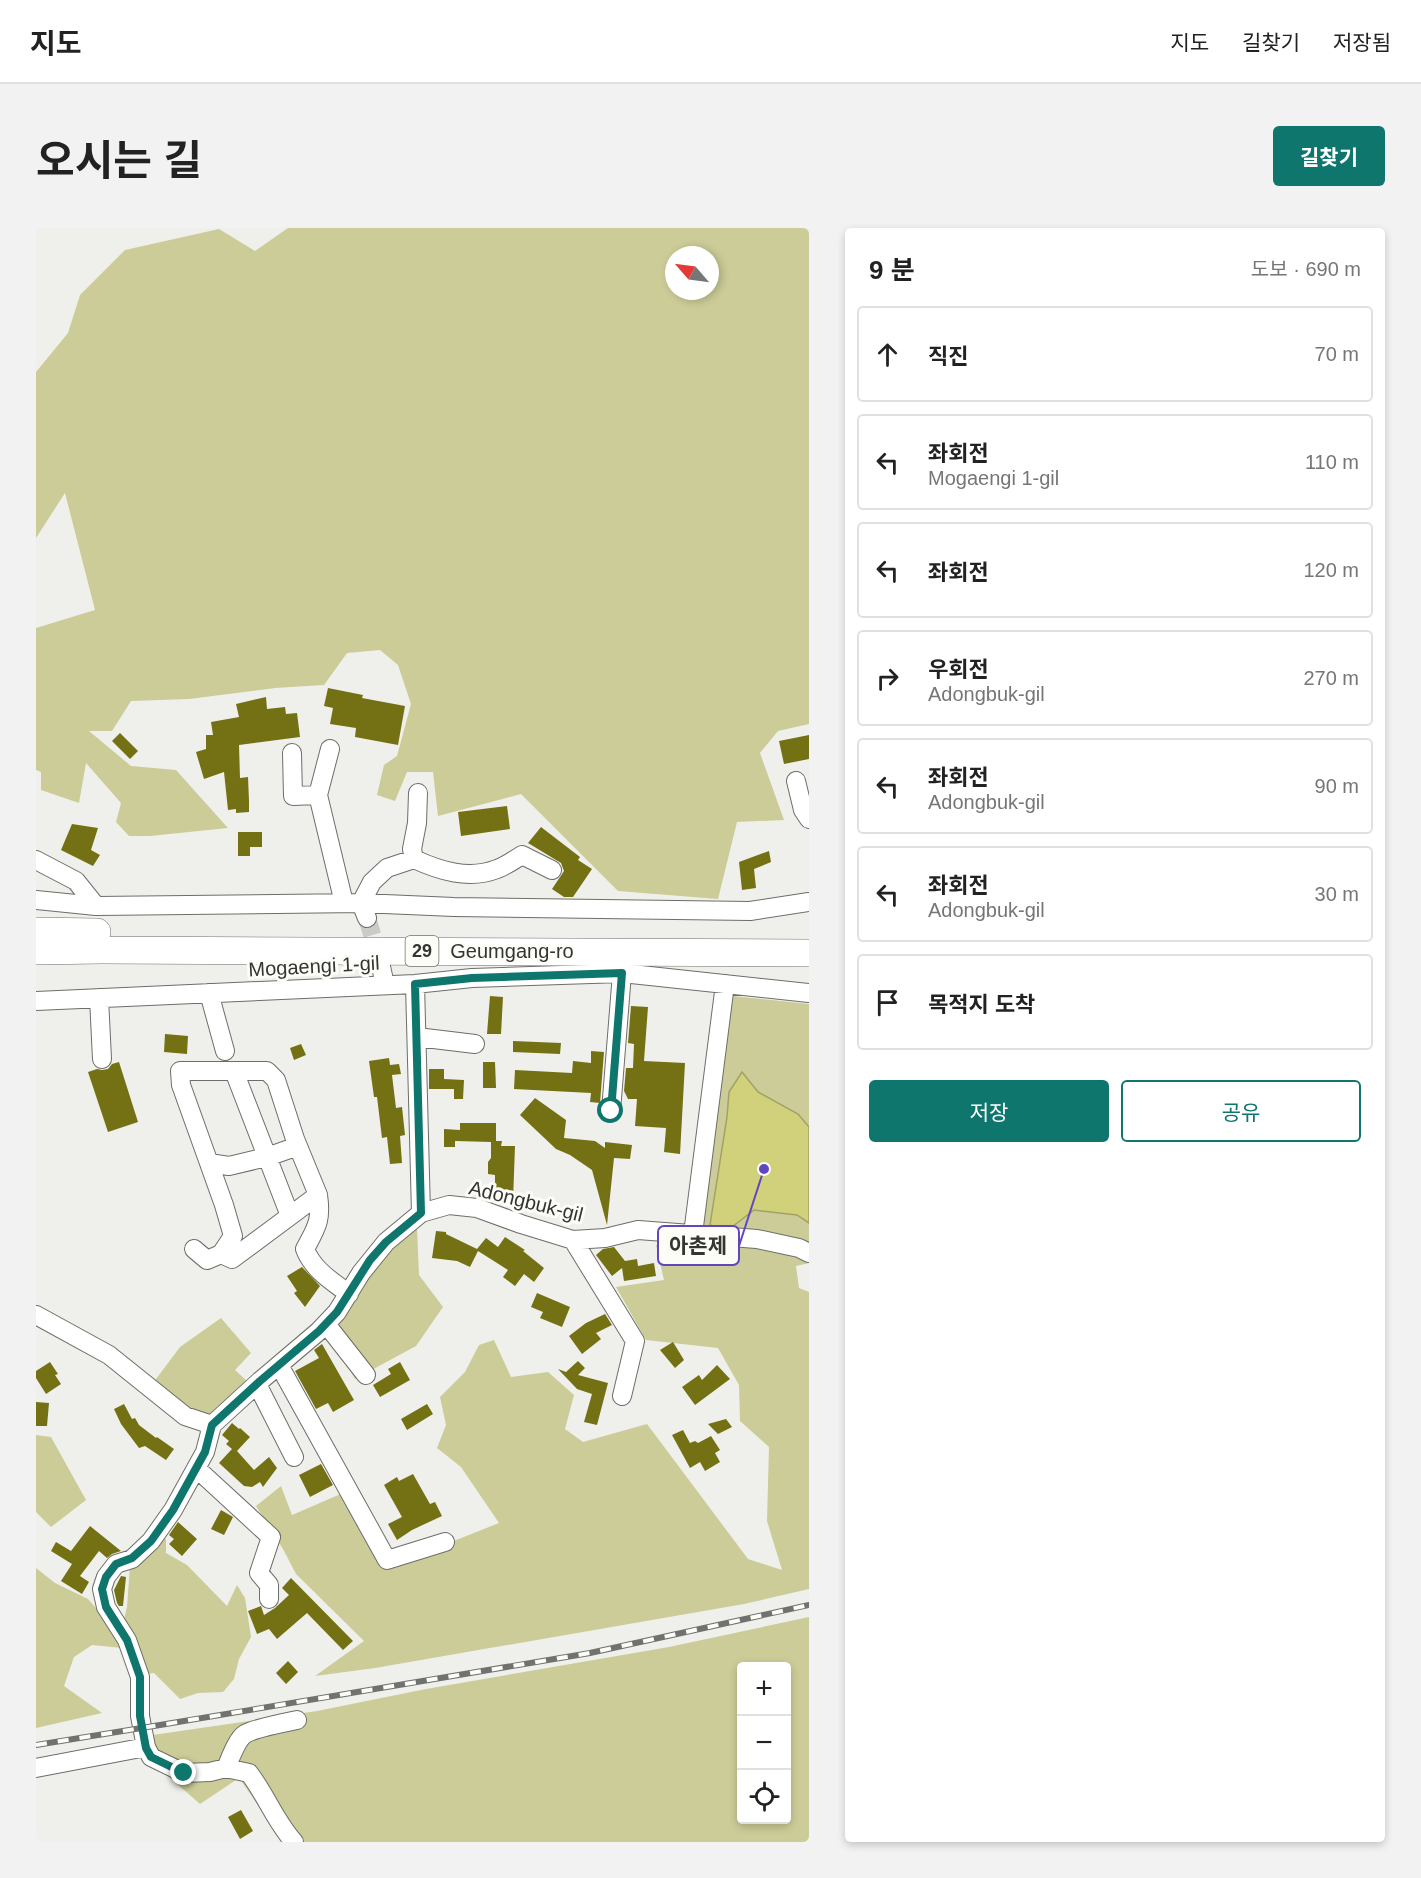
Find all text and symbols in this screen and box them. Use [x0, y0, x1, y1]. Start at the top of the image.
text: 지도 [30, 28, 82, 59]
text: 지도 [1170, 31, 1209, 54]
text: 길찾기 [1242, 31, 1300, 54]
text: 저장됨 [1333, 31, 1391, 54]
button: 길찾기 [1273, 126, 1385, 186]
text: 오시는 길 [36, 137, 202, 184]
north arrow [665, 246, 719, 300]
text: 9 분 [869, 255, 915, 285]
text: 도보 · 690 m [1251, 258, 1361, 280]
icon: ahead [871, 338, 904, 371]
text: 70 m [1315, 343, 1359, 365]
text: 직진 [928, 344, 968, 369]
text: 좌회전 [928, 441, 989, 466]
icon: left [871, 446, 904, 479]
text: 110 m [1305, 451, 1359, 473]
text: Mogaengi 1-gil [928, 467, 1059, 489]
icon: left [871, 554, 904, 587]
text: 120 m [1303, 559, 1359, 581]
text: 좌회전 [928, 560, 989, 585]
text: 우회전 [928, 657, 989, 682]
icon: right [871, 662, 904, 695]
text: 270 m [1303, 667, 1359, 689]
text: Adongbuk-gil [928, 683, 1045, 705]
text: 좌회전 [928, 765, 989, 790]
icon: left [871, 770, 904, 803]
text: 90 m [1315, 775, 1359, 797]
text: Adongbuk-gil [928, 791, 1045, 813]
text: 좌회전 [928, 873, 989, 898]
icon: left [871, 878, 904, 911]
text: 30 m [1315, 883, 1359, 905]
text: Adongbuk-gil [928, 899, 1045, 921]
road number: 29 [406, 936, 438, 966]
street label: Geumgang-ro [450, 940, 574, 962]
street label: Mogaengi 1-gil [248, 952, 380, 980]
icon: arrive [871, 986, 904, 1019]
text: 목적지 도착 [928, 992, 1035, 1017]
button: 저장 [869, 1080, 1109, 1142]
button: 공유 [1121, 1080, 1361, 1142]
route start [597, 1097, 623, 1123]
street label: Adongbuk-gil [467, 1176, 585, 1226]
callout: 아촌제 [658, 1226, 739, 1265]
text: 아촌제 [669, 1234, 727, 1257]
map controls [737, 1662, 791, 1824]
button: + [737, 1662, 791, 1716]
button: − [737, 1716, 791, 1770]
route end [170, 1759, 196, 1785]
button: locate [737, 1770, 791, 1824]

